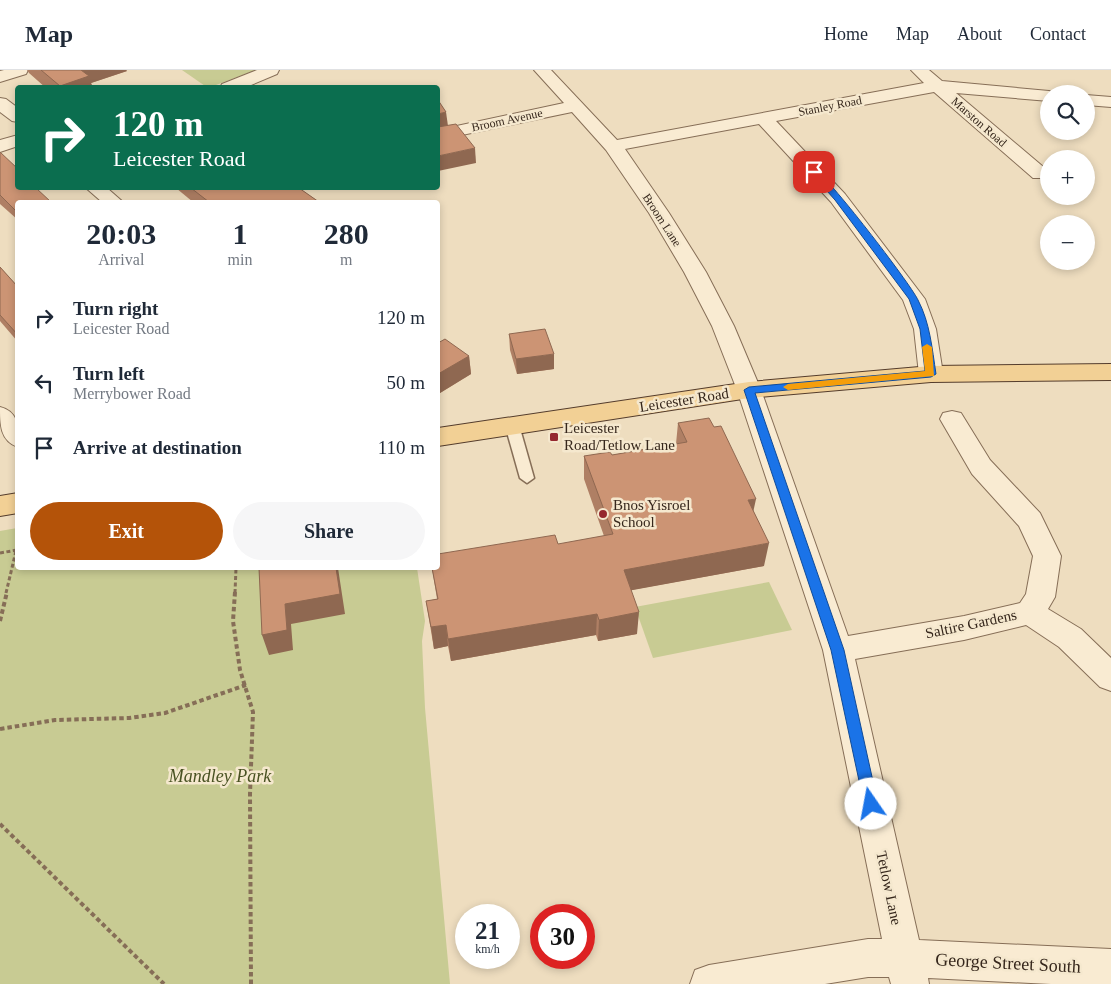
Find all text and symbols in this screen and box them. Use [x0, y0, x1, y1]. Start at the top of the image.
text: Map [25, 21, 73, 47]
text: Home [824, 24, 868, 44]
text: Map [896, 24, 929, 44]
text: About [957, 24, 1002, 44]
text: Contact [1030, 24, 1086, 44]
map controls [1040, 85, 1095, 270]
button: search [1040, 85, 1095, 140]
street label: Stanley Road [797, 93, 863, 119]
street label: Marston Road [949, 94, 1009, 150]
icon: right [30, 105, 95, 170]
text: 120 m [113, 105, 203, 144]
street label: Broom Avenue [470, 106, 544, 134]
text: Leicester Road [113, 146, 246, 171]
button: + [1040, 150, 1095, 205]
pin [793, 151, 835, 193]
icon: arrive [800, 158, 828, 186]
street label: Broom Lane [640, 191, 684, 249]
button: − [1040, 215, 1095, 270]
text: 20:03 [86, 217, 156, 250]
text: 1 [232, 217, 247, 250]
text: 280 [324, 217, 369, 250]
text: Arrival [98, 251, 144, 268]
text: min [228, 251, 252, 268]
text: m [340, 251, 352, 268]
text: Turn right [73, 298, 158, 319]
icon: right [30, 304, 58, 332]
text: 120 m [377, 307, 425, 328]
text: Leicester Road [73, 320, 169, 337]
text: Turn left [73, 363, 145, 384]
icon: left [30, 369, 58, 397]
text: 50 m [386, 372, 425, 393]
text: Merrybower Road [73, 385, 191, 402]
street label: Leicester Road [638, 385, 730, 415]
place label: Leicester Road/Tetlow Lane [564, 420, 675, 453]
marker: Leicester Road/Tetlow Lane [548, 431, 560, 443]
icon: arrive [30, 434, 58, 462]
text: Arrive at destination [73, 437, 242, 458]
text: 110 m [378, 437, 425, 458]
place label: Bnos Yisroel School [613, 497, 690, 530]
button: Exit [30, 502, 223, 560]
button: Share [233, 502, 425, 560]
marker: Bnos Yisroel School [597, 508, 609, 520]
street label: Saltire Gardens [924, 606, 1018, 641]
park label: Mandley Park [168, 766, 272, 786]
position arrow [844, 777, 896, 829]
street label: Tetlow Lane [873, 850, 905, 927]
speed limit sign: 30 [530, 904, 595, 969]
text: 21 [475, 917, 500, 944]
text: km/h [475, 942, 500, 956]
street label: George Street South [935, 949, 1081, 977]

